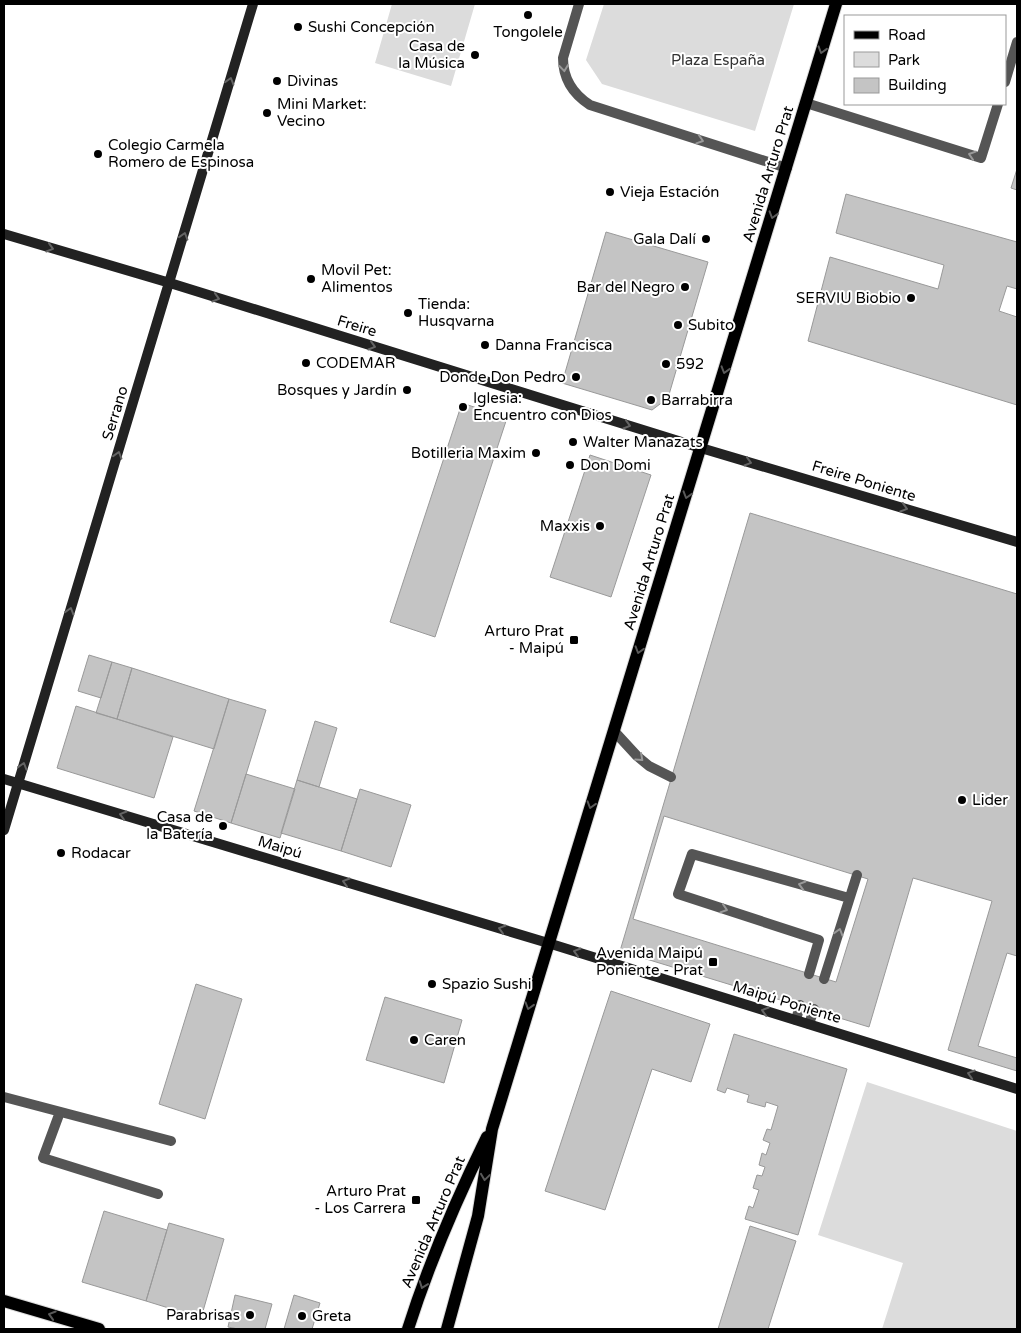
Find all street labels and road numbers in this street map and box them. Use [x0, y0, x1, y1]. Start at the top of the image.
street label: Avenida Arturo Prat [739, 103, 797, 244]
street label: Freire [335, 311, 379, 341]
street label: Serrano [98, 384, 132, 442]
street label: Freire Poniente [810, 457, 918, 505]
street label: Avenida Arturo Prat [620, 491, 678, 632]
street label: Maipú [256, 832, 304, 862]
street label: Maipú Poniente [731, 977, 843, 1027]
street label: Avenida Arturo Prat [397, 1153, 469, 1291]

